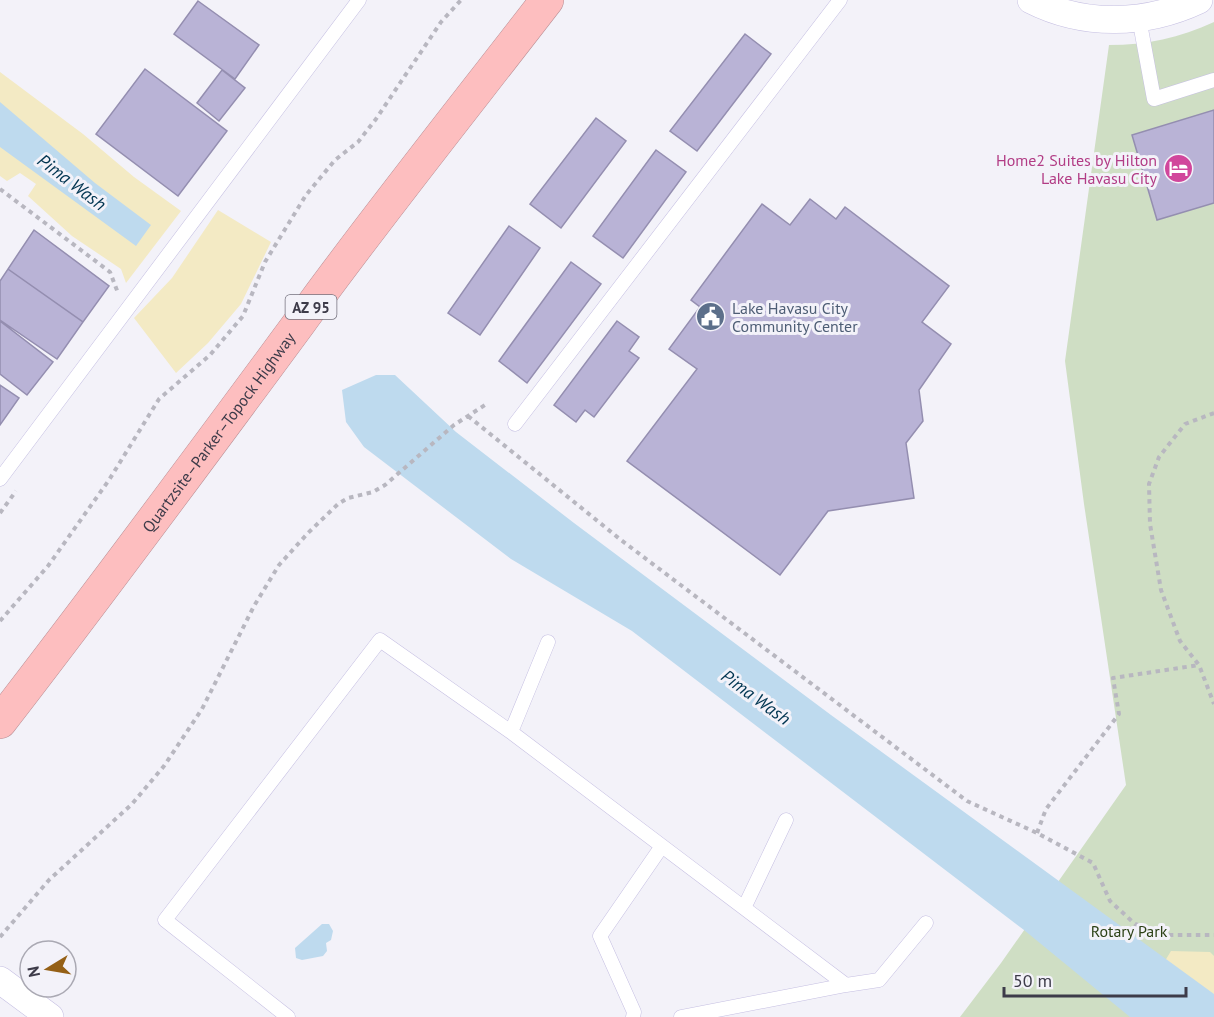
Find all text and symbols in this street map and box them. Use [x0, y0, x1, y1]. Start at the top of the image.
water label: Pima Wash [33, 149, 111, 215]
place label: Home2 Suites by Hilton Lake Havasu City [996, 150, 1158, 188]
hotel icon: Home2 Suites by Hilton Lake Havasu City [1162, 153, 1194, 185]
road number: AZ 95 [286, 295, 336, 319]
place label: Lake Havasu City Community Center [732, 298, 858, 336]
public building icon: Lake Havasu City Community Center [695, 301, 727, 333]
street label: Quartzsite–Parker–Topock Highway [138, 328, 299, 536]
water label: Pima Wash [717, 664, 795, 730]
park label: Rotary Park [1091, 921, 1168, 941]
north arrow [18, 939, 78, 999]
scale bar [1004, 960, 1186, 998]
text: N [22, 965, 44, 979]
text: 50 m [1013, 969, 1052, 992]

